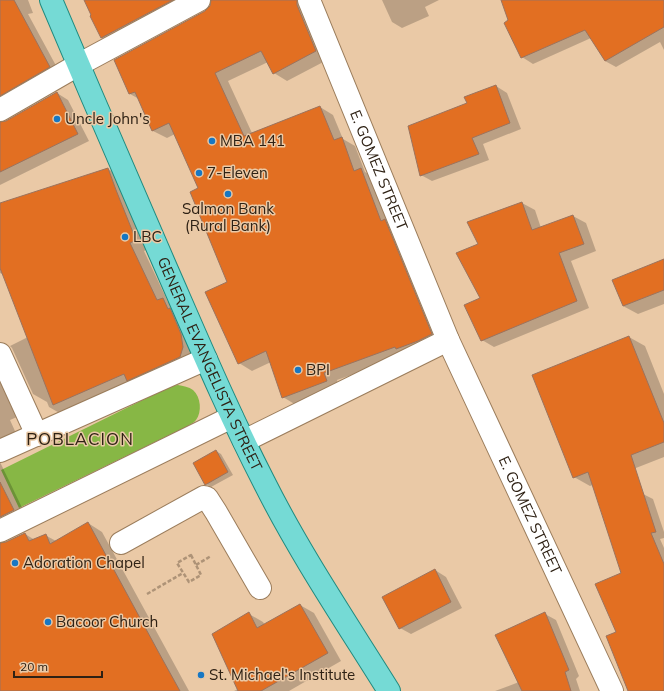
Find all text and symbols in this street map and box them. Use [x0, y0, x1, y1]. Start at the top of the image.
street label: E. GOMEZ STREET [346, 107, 412, 233]
place label: Uncle John's [65, 109, 150, 128]
marker: Uncle John's [52, 114, 62, 124]
place label: MBA 141 [220, 131, 285, 150]
marker: MBA 141 [207, 136, 217, 146]
place label: 7-Eleven [207, 163, 268, 182]
marker: 7-Eleven [194, 168, 204, 178]
marker: Salmon Bank (Rural Bank) [223, 189, 233, 199]
place label: Salmon Bank (Rural Bank) [182, 199, 274, 235]
place label: LBC [133, 227, 162, 246]
marker: LBC [120, 232, 130, 242]
street label: GENERAL EVANGELISTA STREET [153, 254, 267, 474]
place label: BPI [306, 360, 330, 379]
marker: BPI [293, 365, 303, 375]
district label: POBLACION [26, 428, 134, 449]
street label: E. GOMEZ STREET [495, 453, 566, 578]
place label: Adoration Chapel [23, 553, 145, 572]
marker: Adoration Chapel [10, 558, 20, 568]
place label: Bacoor Church [56, 612, 158, 631]
marker: Bacoor Church [43, 617, 53, 627]
scale bar [14, 653, 102, 679]
text: 20 m [20, 659, 48, 674]
place label: St. Michael's Institute [209, 665, 355, 684]
marker: St. Michael's Institute [196, 670, 206, 680]

